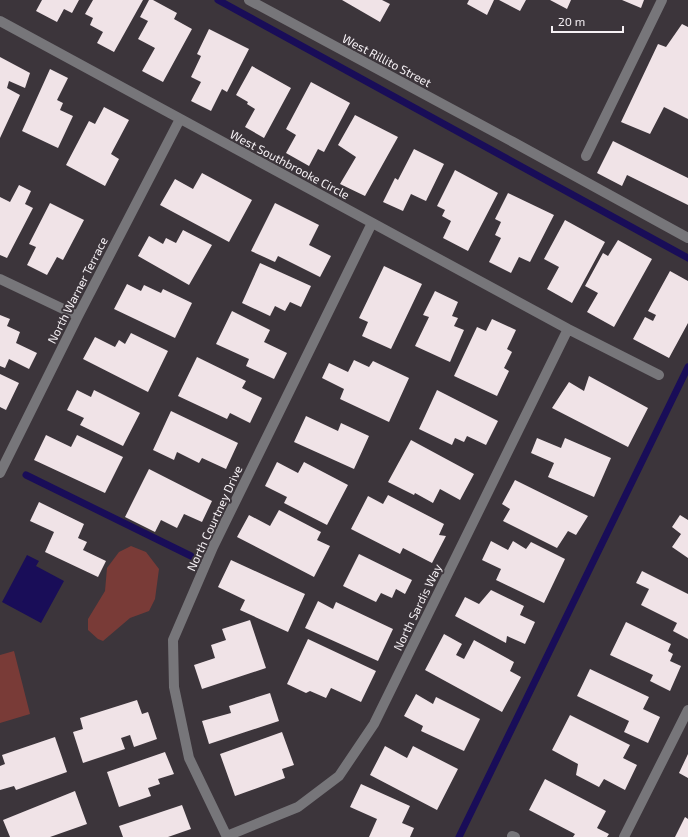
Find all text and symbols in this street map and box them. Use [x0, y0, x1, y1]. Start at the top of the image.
scale bar [552, 8, 623, 34]
text: 20 m [558, 14, 585, 28]
street label: West Rillito Street [340, 31, 434, 90]
street label: West Southbrooke Circle [228, 127, 352, 201]
street label: North Warner Terrace [44, 234, 110, 346]
street label: North Courtney Drive [183, 463, 245, 573]
street label: North Sardis Way [390, 561, 444, 653]

